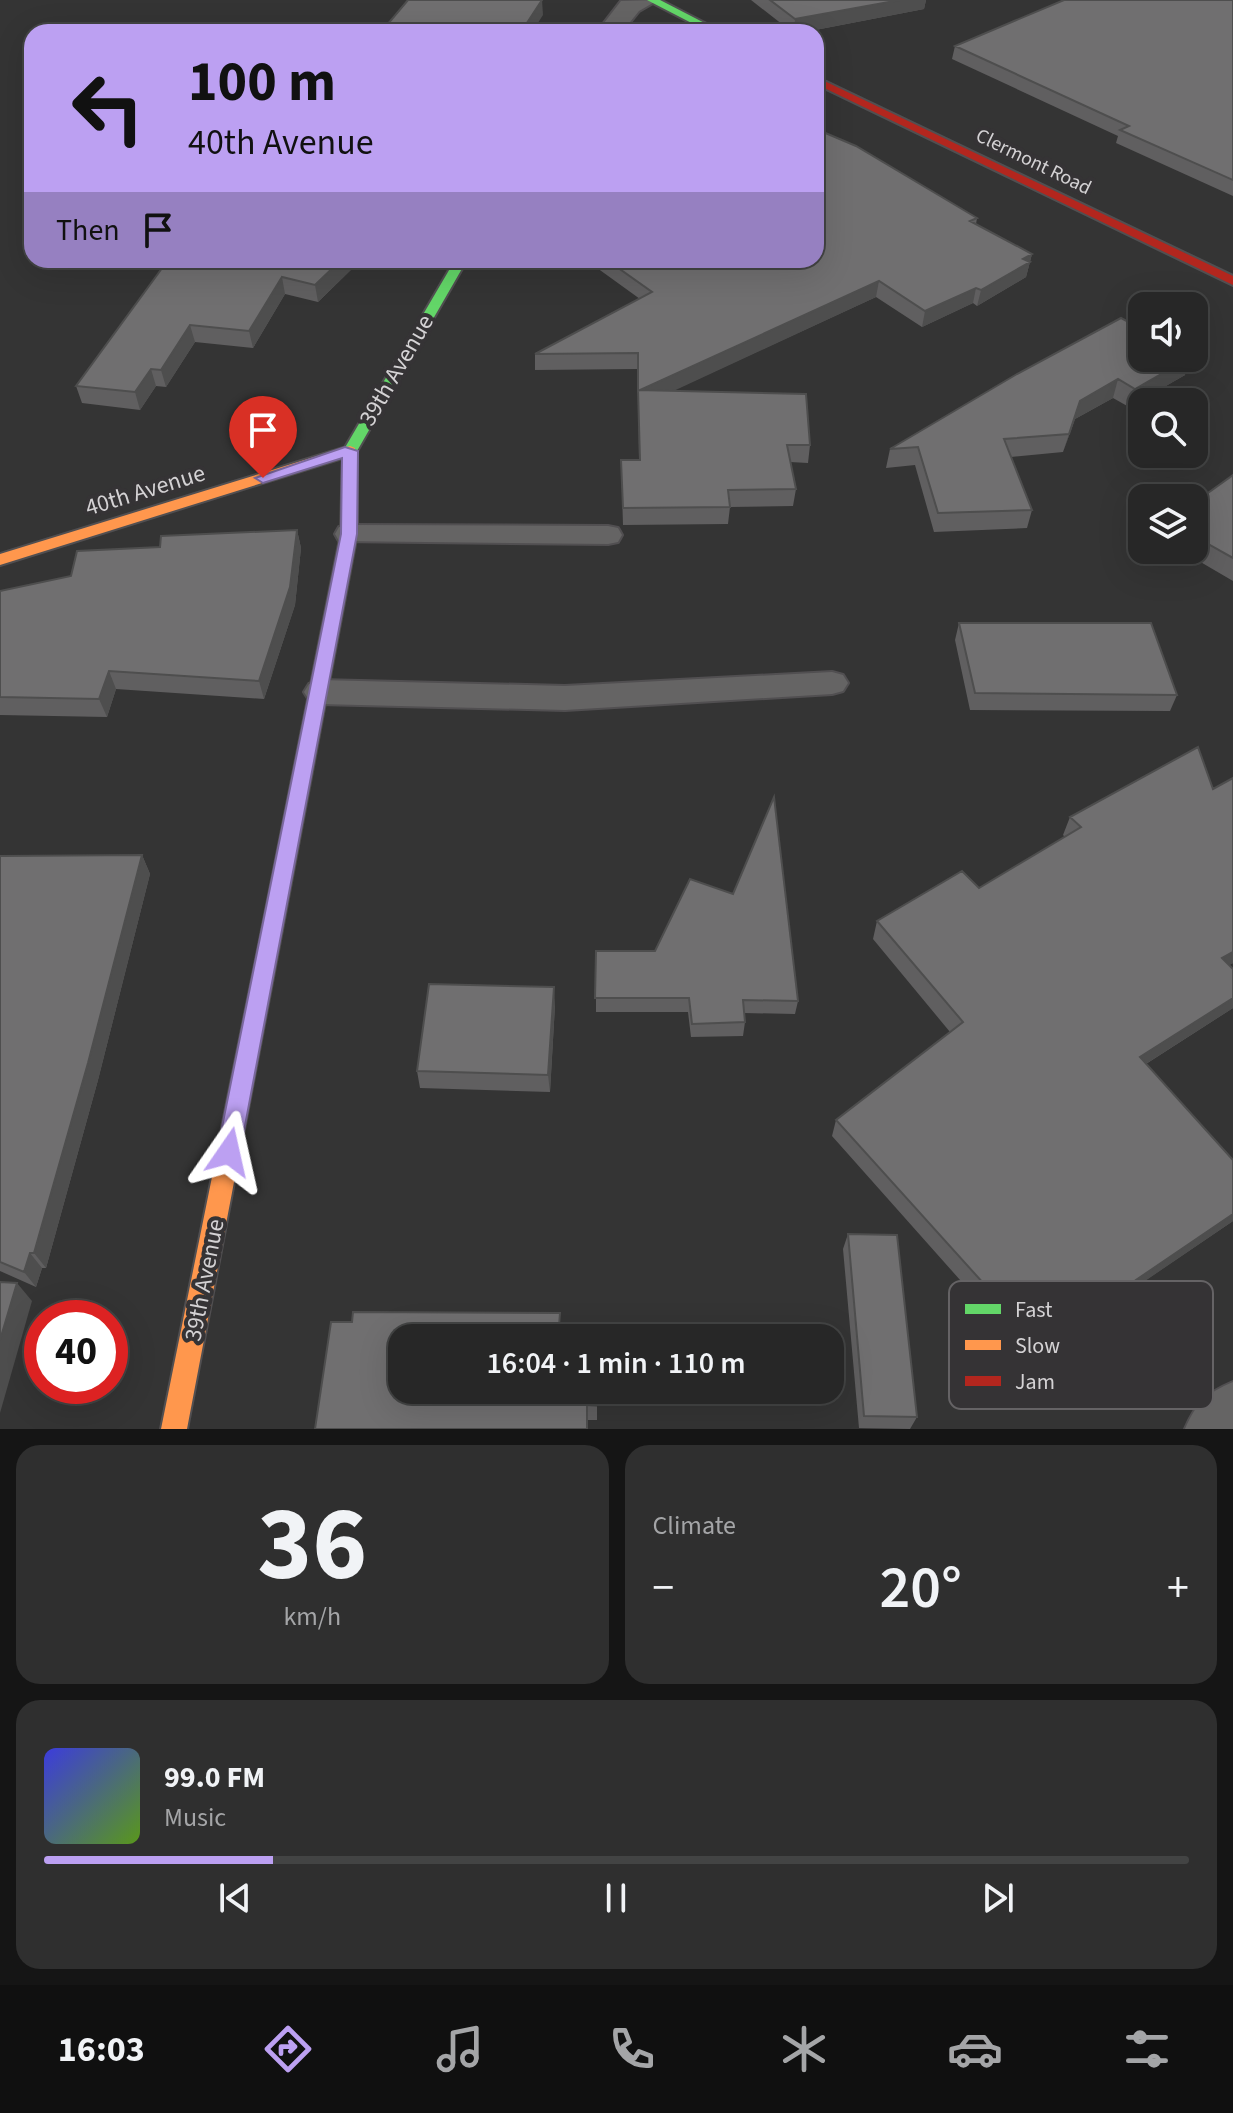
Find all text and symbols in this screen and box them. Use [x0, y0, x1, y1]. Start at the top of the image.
text: 100 m [188, 43, 336, 122]
icon: left [56, 56, 160, 160]
text: 40th Avenue [188, 117, 374, 168]
street label: Clermont Road [971, 122, 1096, 202]
icon: arrive [136, 208, 180, 252]
text: Then [56, 209, 120, 252]
map controls [1128, 292, 1208, 564]
button: sound [1128, 292, 1208, 372]
street label: 39th Avenue [350, 308, 443, 433]
button: search [1128, 388, 1208, 468]
pin [229, 396, 297, 478]
icon: arrive [241, 408, 285, 452]
street label: 40th Avenue [81, 456, 209, 525]
button: layers [1128, 484, 1208, 564]
position arrow [187, 1110, 271, 1194]
street label: 39th Avenue [176, 1216, 233, 1344]
legend [949, 1281, 1213, 1409]
text: Fast [1015, 1294, 1053, 1326]
speed limit sign: 40 [24, 1300, 128, 1404]
text: Slow [1015, 1330, 1060, 1362]
text: 16:04 · 1 min · 110 m [486, 1342, 746, 1385]
text: Jam [1015, 1366, 1055, 1398]
text: 36 [257, 1472, 367, 1620]
text: Climate [653, 1507, 736, 1544]
text: 20° [880, 1546, 962, 1631]
text: − [653, 1557, 674, 1620]
text: + [1167, 1557, 1189, 1620]
text: km/h [283, 1598, 341, 1635]
text: 99.0 FM [164, 1756, 265, 1799]
text: Music [164, 1799, 226, 1836]
icon: previous [213, 1876, 257, 1920]
icon: pause [594, 1876, 638, 1920]
icon: next [976, 1876, 1020, 1920]
icon: directions [260, 2021, 316, 2077]
icon: music [432, 2021, 488, 2077]
icon: phone [604, 2021, 660, 2077]
icon: climate [776, 2021, 832, 2077]
icon: car [947, 2021, 1003, 2077]
icon: filters [1119, 2021, 1175, 2077]
text: 16:03 [58, 2024, 145, 2075]

